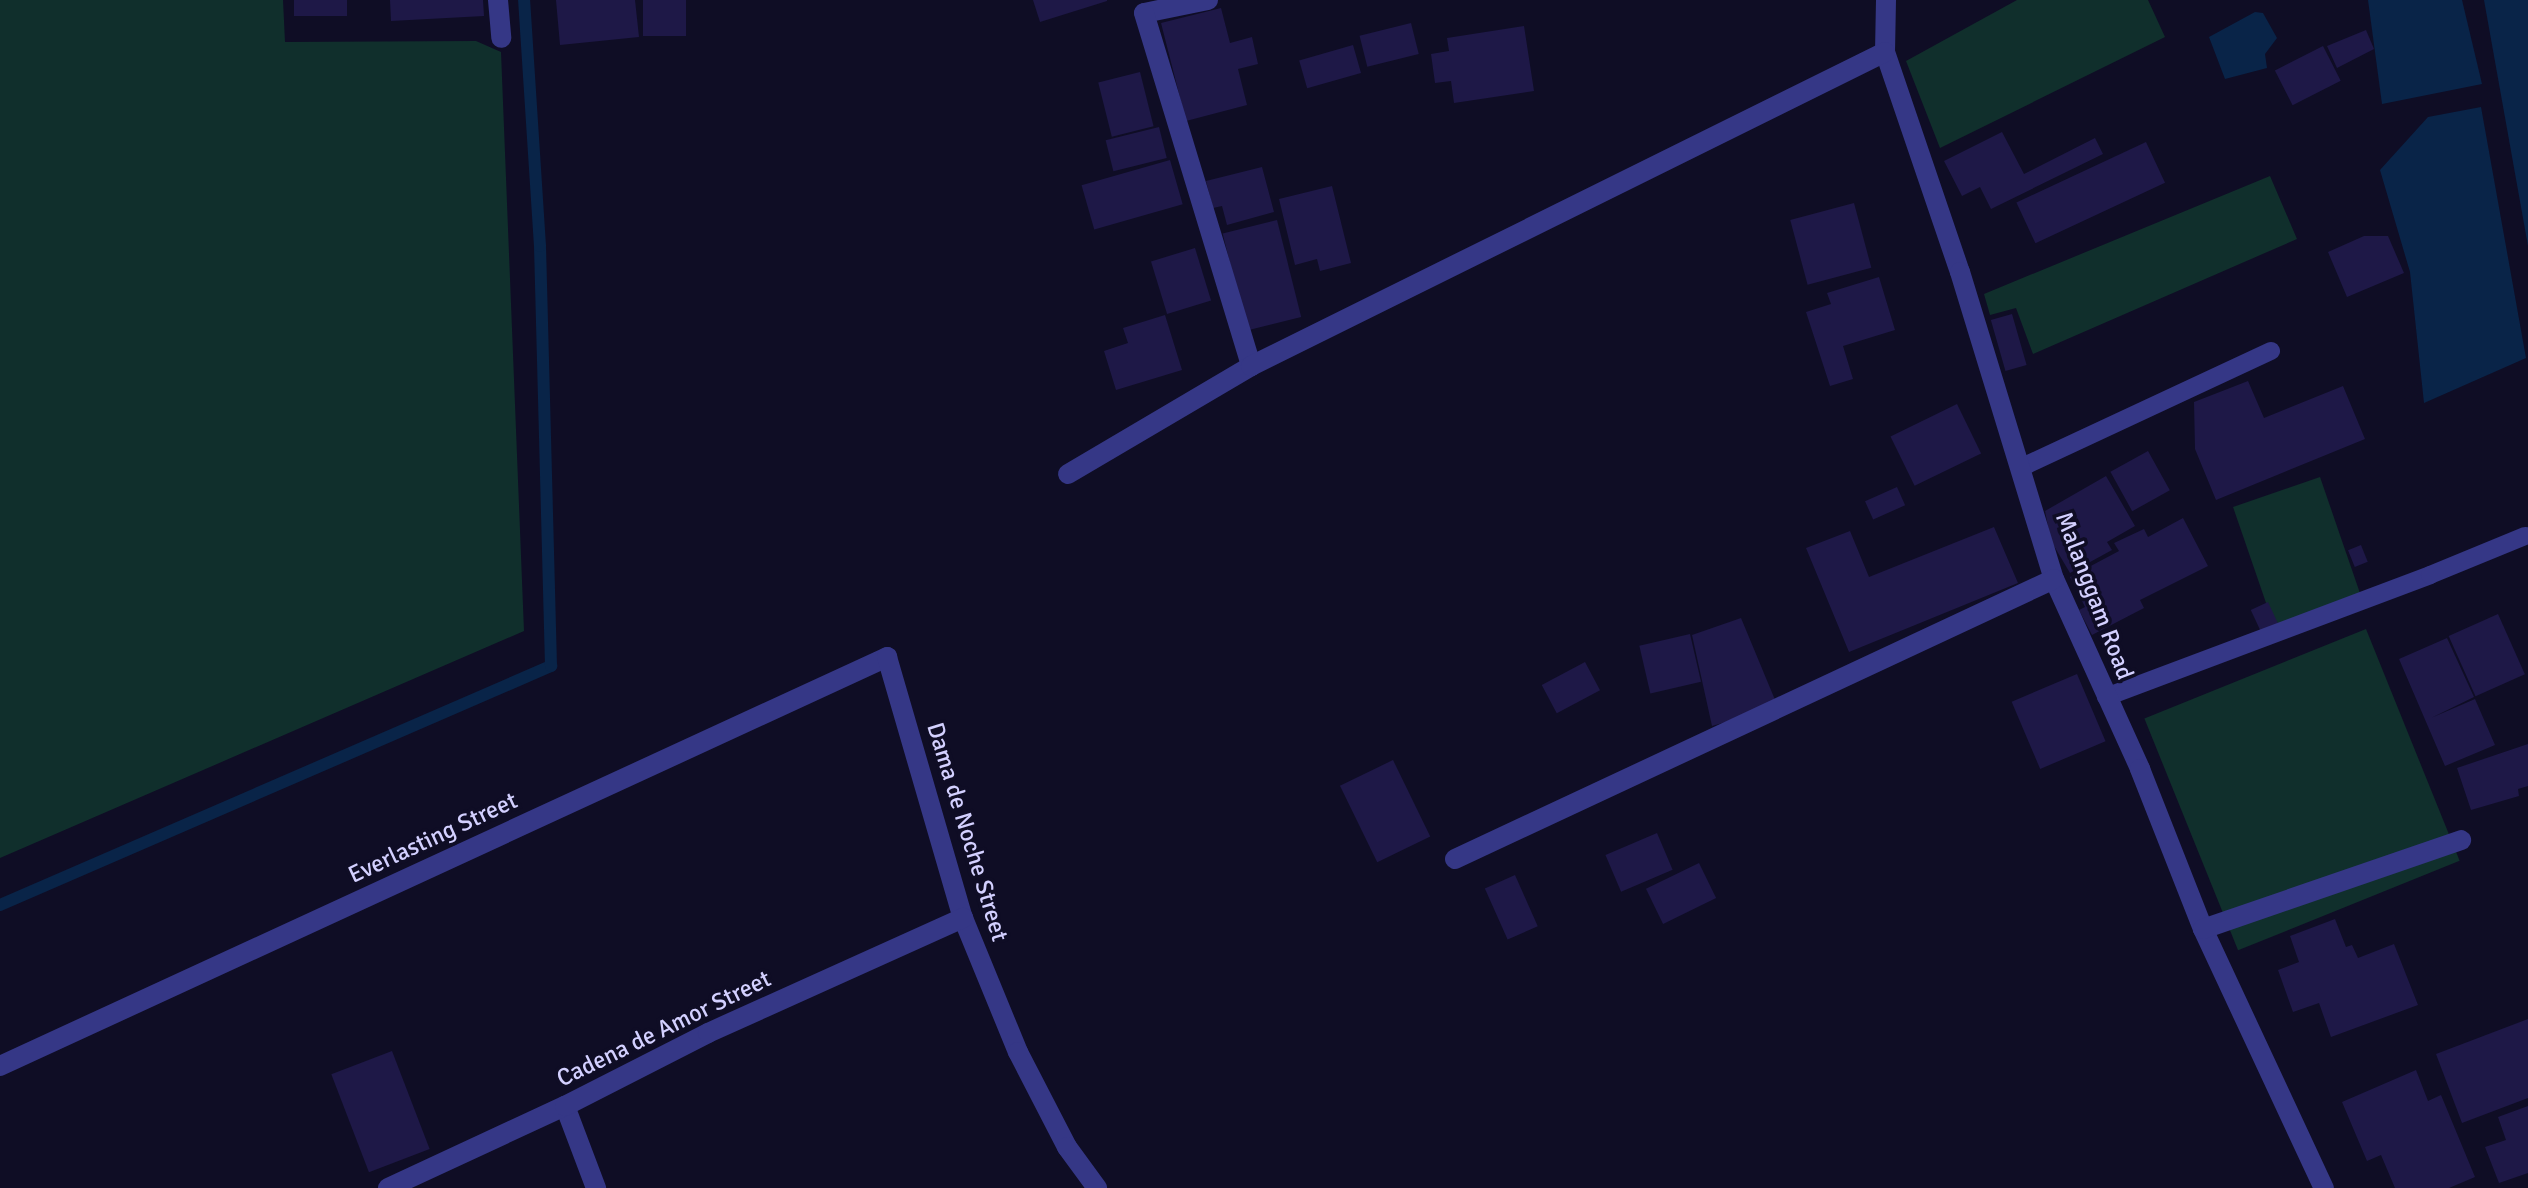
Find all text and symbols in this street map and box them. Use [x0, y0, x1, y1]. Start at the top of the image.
street label: Malanggam Road [2049, 508, 2139, 684]
street label: Dama de Noche Street [920, 719, 1014, 945]
street label: Everlasting Street [344, 786, 522, 890]
street label: Cadena de Amor Street [552, 965, 776, 1093]

